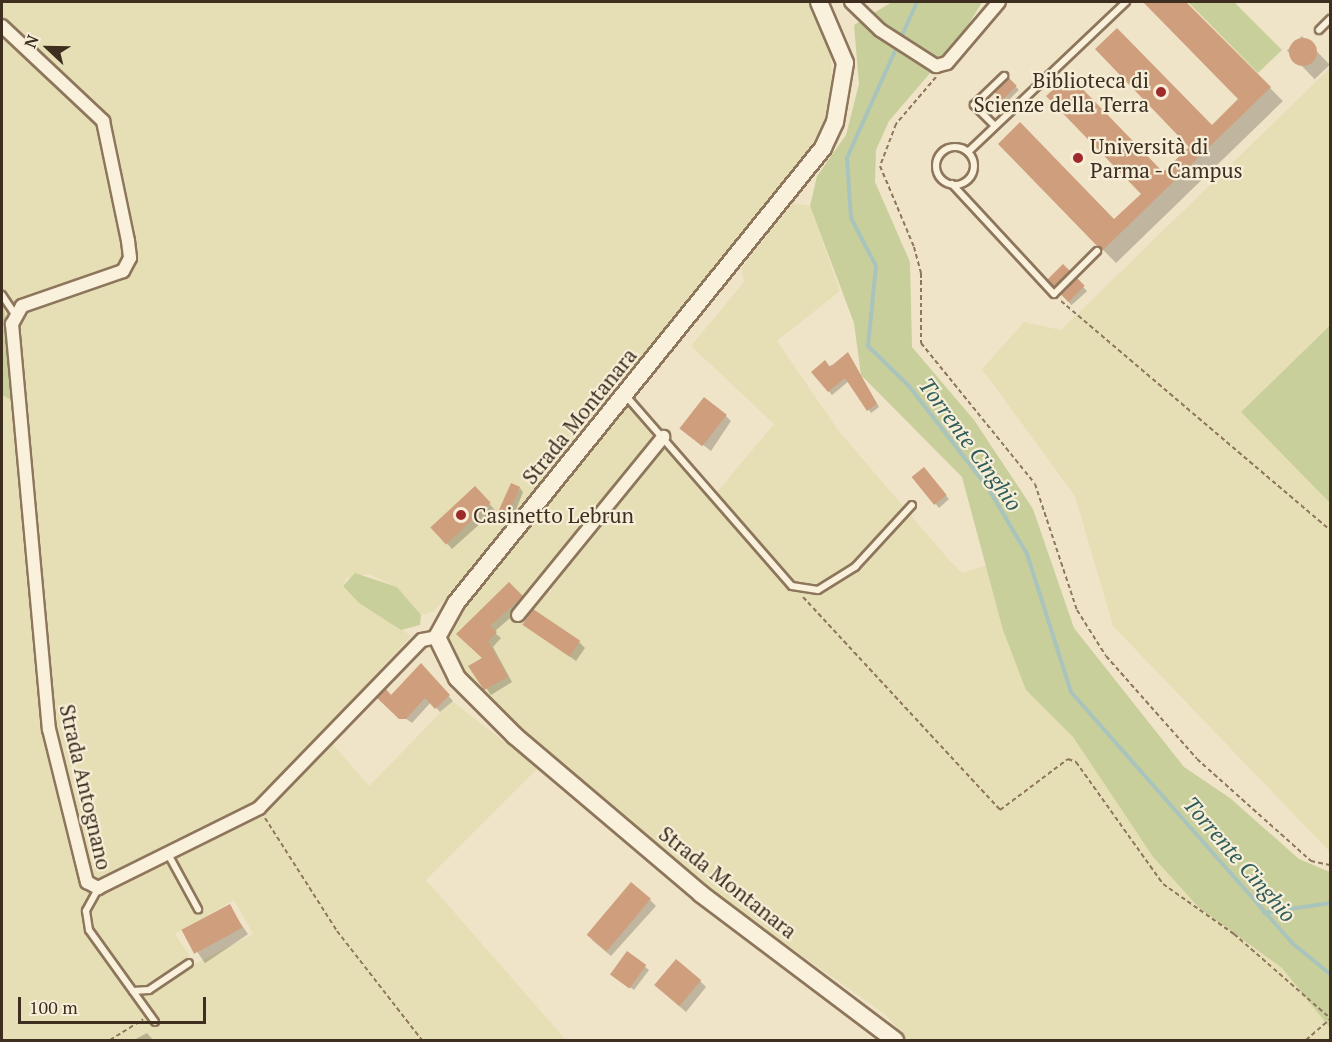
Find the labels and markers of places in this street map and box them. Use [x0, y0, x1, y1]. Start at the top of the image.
place label: Biblioteca di Scienze della Terra [973, 67, 1149, 117]
marker: Biblioteca di Scienze della Terra [1154, 85, 1168, 99]
place label: Università di Parma - Campus [1090, 133, 1244, 183]
marker: Università di Parma - Campus [1071, 151, 1085, 165]
place label: Casinetto Lebrun [473, 502, 634, 528]
marker: Casinetto Lebrun [454, 508, 468, 522]

